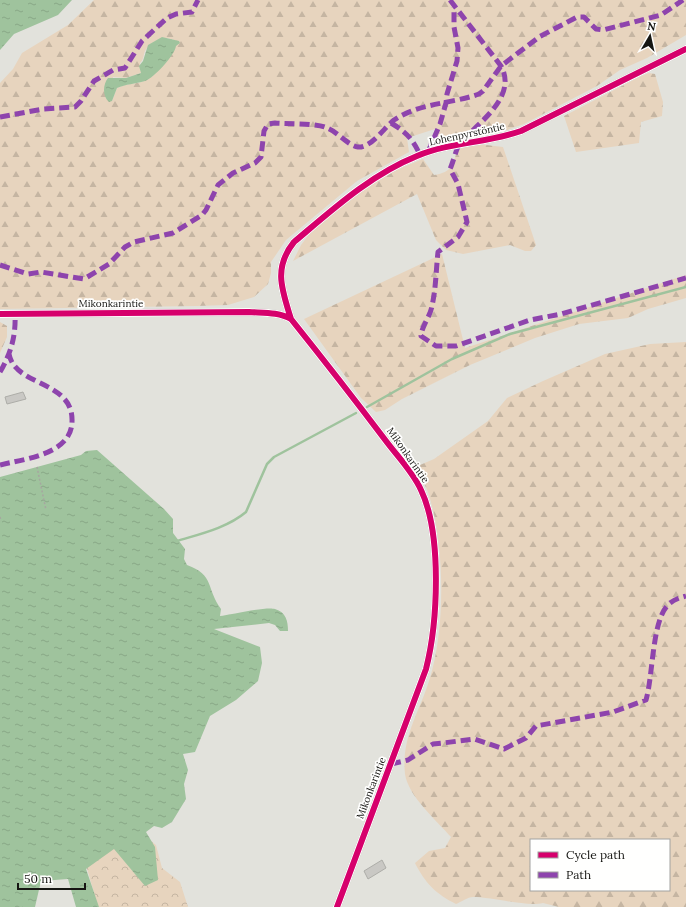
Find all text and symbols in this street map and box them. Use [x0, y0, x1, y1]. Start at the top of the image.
north arrow [630, 16, 670, 56]
text: N [646, 19, 657, 34]
street label: Lohenpyrstöntie [428, 120, 507, 148]
street label: Mikonkarintie [79, 297, 144, 310]
street label: Mikonkarintie [384, 425, 432, 486]
street label: Mikonkarintie [353, 755, 389, 821]
legend [530, 839, 670, 891]
text: Cycle path [566, 847, 625, 862]
scale bar [18, 865, 85, 891]
text: Path [566, 867, 591, 882]
text: 50 m [24, 871, 52, 886]

